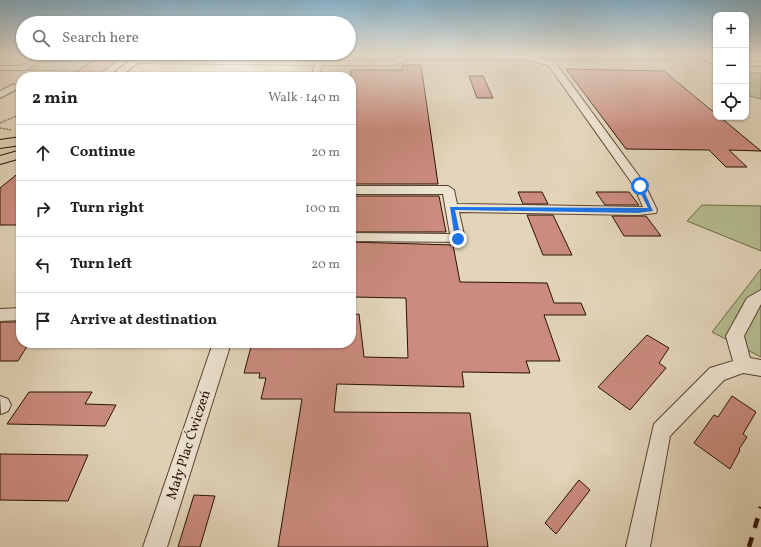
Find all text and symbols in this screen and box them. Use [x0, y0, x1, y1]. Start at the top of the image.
map controls [713, 12, 749, 120]
button: + [713, 12, 749, 48]
search box [16, 16, 356, 60]
icon: search [30, 27, 52, 49]
text: Search here [62, 28, 139, 49]
button: − [713, 48, 749, 84]
button: locate [713, 84, 749, 120]
text: 2 min [32, 87, 78, 110]
text: Walk · 140 m [268, 89, 340, 107]
icon: ahead [32, 142, 54, 164]
text: Continue [70, 142, 135, 163]
text: 20 m [311, 144, 340, 162]
route start [631, 177, 649, 195]
icon: right [32, 198, 54, 220]
text: Turn right [70, 198, 144, 219]
text: 100 m [305, 200, 340, 218]
route end [449, 230, 467, 248]
icon: left [32, 254, 54, 276]
text: Turn left [70, 254, 132, 275]
text: 20 m [311, 256, 340, 274]
icon: arrive [32, 310, 54, 332]
text: Arrive at destination [70, 310, 217, 331]
street label: Mały Plac Ćwiczeń [161, 387, 216, 502]

